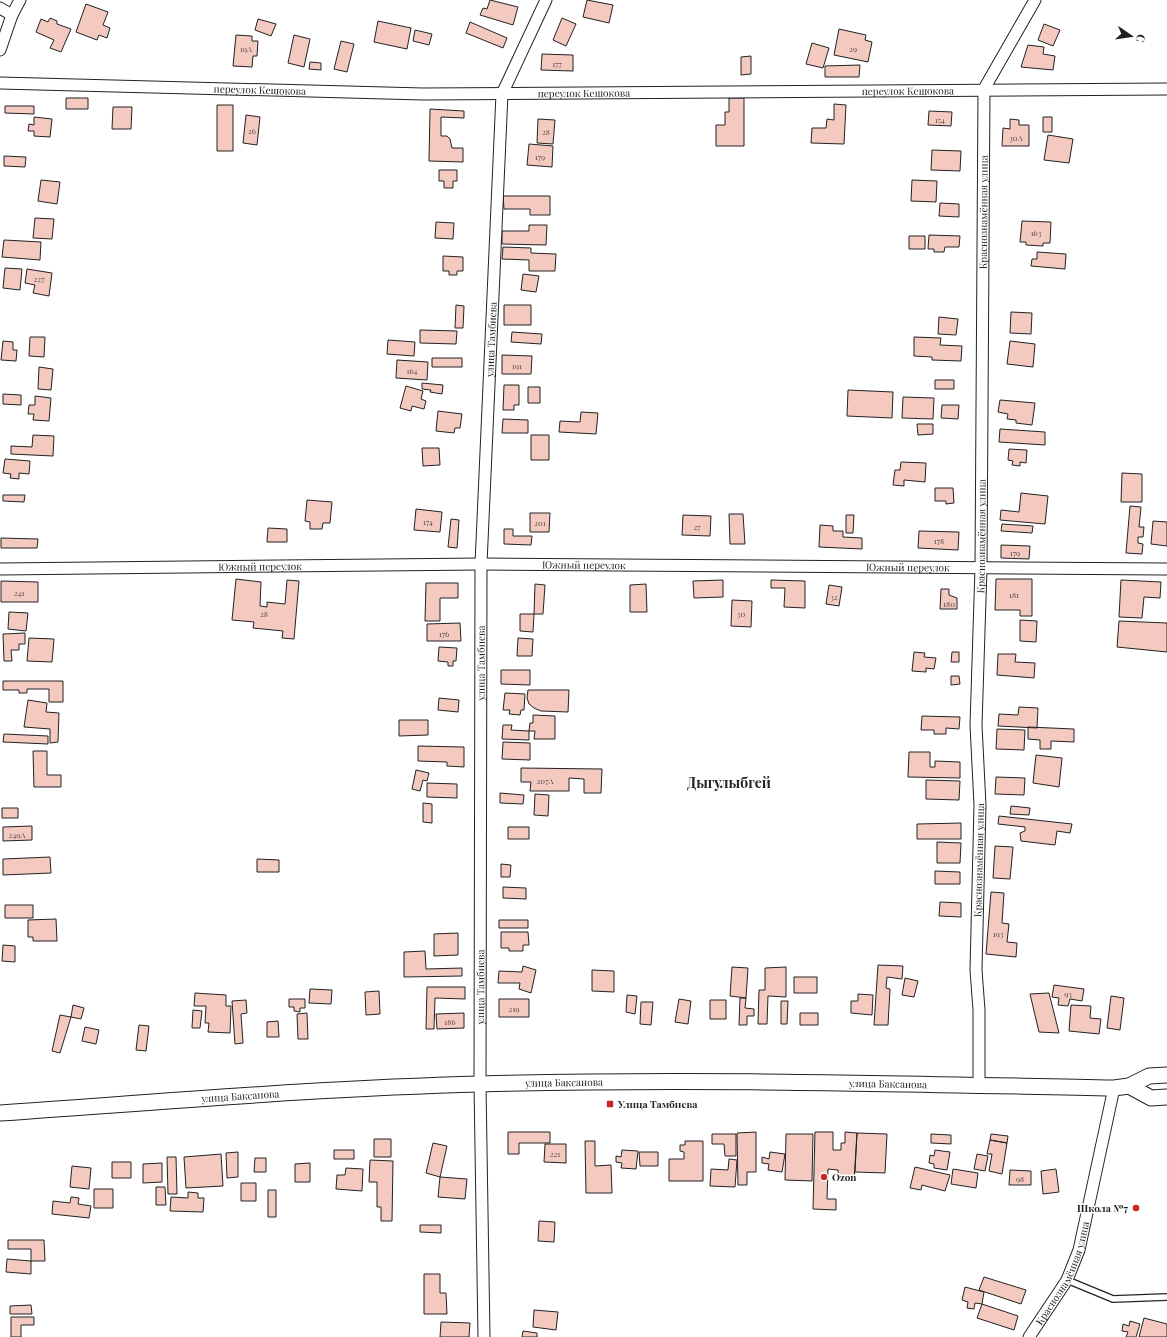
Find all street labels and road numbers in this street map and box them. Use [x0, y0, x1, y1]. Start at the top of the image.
street label: переулок Кешокова [214, 82, 306, 98]
street label: переулок Кешокова [862, 83, 954, 98]
street label: переулок Кешокова [538, 86, 630, 100]
street label: Краснознамённая улица [976, 155, 991, 269]
street label: улица Тамбиева [482, 301, 500, 378]
street label: Краснознамённая улица [973, 479, 989, 594]
street label: Южный переулок [542, 557, 626, 572]
street label: Южный переулок [218, 559, 302, 574]
street label: Южный переулок [866, 560, 950, 574]
street label: улица Тамбиева [474, 626, 488, 702]
street label: Краснознамённая улица [970, 803, 987, 917]
street label: улица Тамбиева [473, 950, 487, 1026]
street label: улица Баксанова [524, 1075, 603, 1090]
street label: улица Баксанова [848, 1076, 927, 1091]
street label: улица Баксанова [200, 1086, 280, 1106]
street label: Краснознамённая улица [1032, 1220, 1092, 1328]

